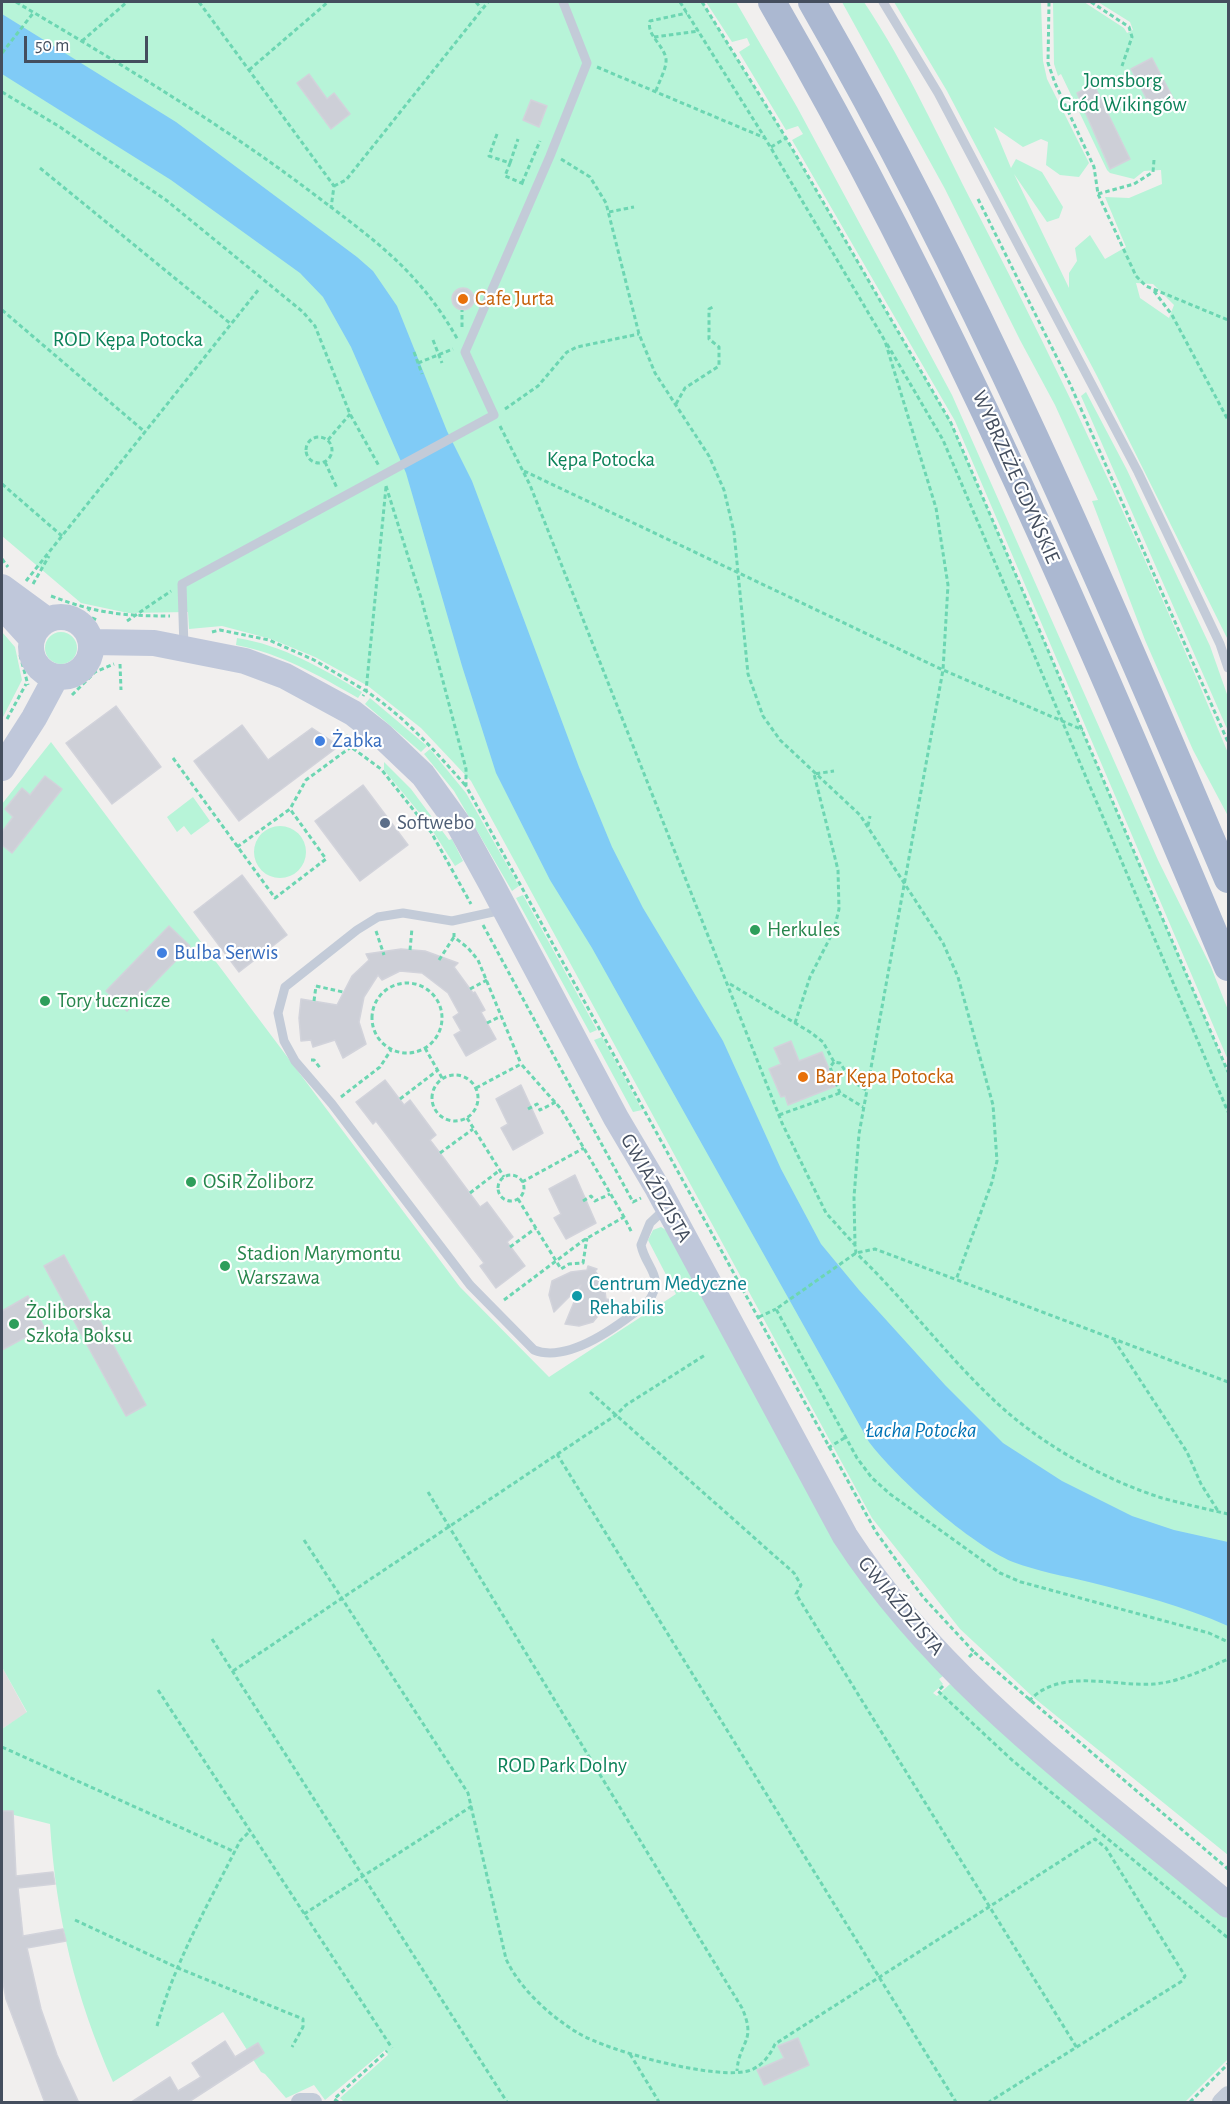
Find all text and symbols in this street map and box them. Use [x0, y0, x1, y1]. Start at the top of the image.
scale bar [27, 24, 152, 62]
text: 50 m [35, 37, 69, 55]
park label: Jomsborg Gród Wikingów [1059, 68, 1187, 118]
place label: Cafe Jurta [475, 286, 555, 312]
marker: Cafe Jurta [456, 292, 470, 306]
park label: ROD Kępa Potocka [53, 327, 203, 353]
street label: WYBRZEŻE GDYŃSKIE [967, 387, 1065, 567]
park label: Kępa Potocka [547, 447, 655, 473]
place label: Żabka [332, 728, 382, 754]
marker: Żabka [313, 734, 327, 748]
place label: Softwebo [397, 810, 474, 836]
marker: Softwebo [378, 816, 392, 830]
place label: Herkules [767, 917, 840, 943]
marker: Herkules [748, 923, 762, 937]
place label: Bulba Serwis [174, 940, 278, 966]
marker: Bulba Serwis [155, 946, 169, 960]
place label: Tory łucznicze [57, 988, 170, 1014]
marker: Tory łucznicze [38, 994, 52, 1008]
place label: Bar Kępa Potocka [815, 1064, 955, 1090]
marker: Bar Kępa Potocka [796, 1070, 810, 1084]
street label: GWIAŹDZISTA [615, 1129, 697, 1247]
place label: OSiR Żoliborz [203, 1169, 314, 1195]
marker: OSiR Żoliborz [184, 1175, 198, 1189]
place label: Stadion Marymontu Warszawa [237, 1241, 401, 1291]
marker: Stadion Marymontu Warszawa [218, 1259, 232, 1273]
place label: Centrum Medyczne Rehabilis [589, 1271, 747, 1321]
marker: Centrum Medyczne Rehabilis [570, 1289, 584, 1303]
place label: Żoliborska Szkoła Boksu [26, 1299, 132, 1349]
marker: Żoliborska Szkoła Boksu [7, 1317, 21, 1331]
water label: Łacha Potocka [865, 1417, 977, 1443]
street label: GWIAŹDZISTA [852, 1551, 950, 1661]
park label: ROD Park Dolny [497, 1753, 627, 1779]

